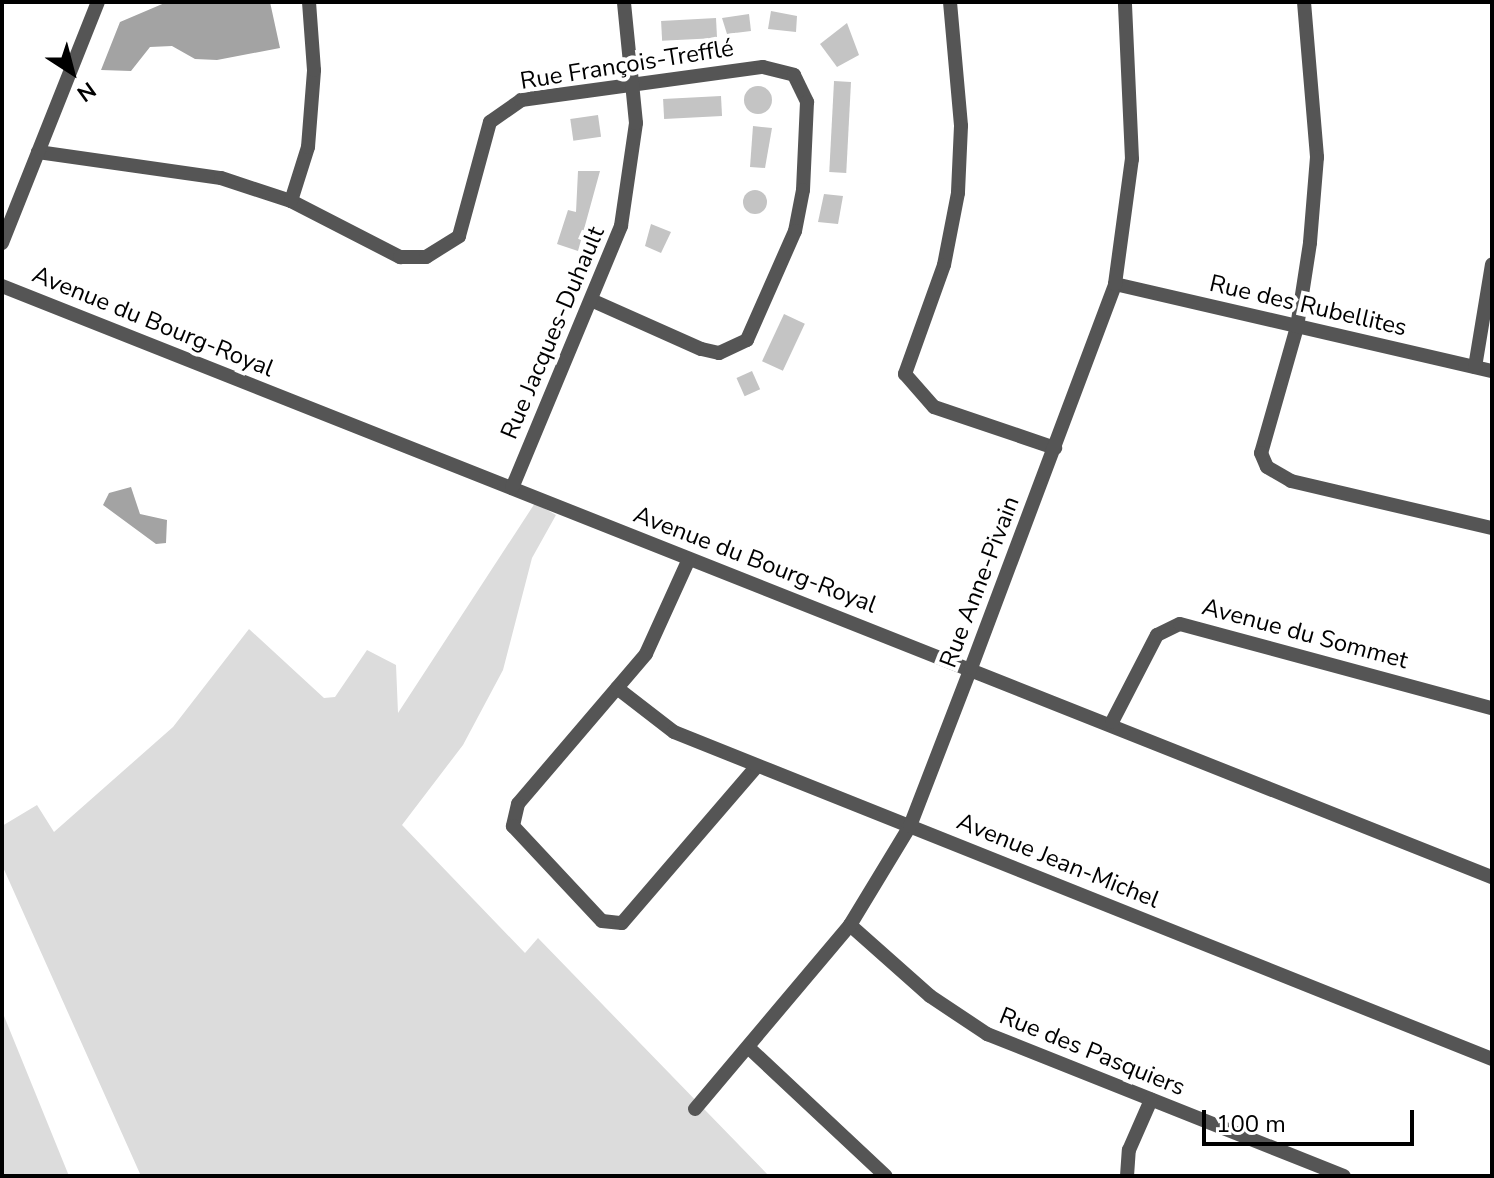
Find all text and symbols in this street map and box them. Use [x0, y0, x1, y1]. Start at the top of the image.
north arrow [32, 32, 112, 112]
street label: Rue François-Trefflé [518, 34, 736, 96]
text: N [71, 74, 102, 108]
street label: Rue Jacques-Duhault [495, 222, 611, 444]
street label: Avenue du Bourg-Royal [28, 260, 278, 384]
street label: Rue des Rubellites [1207, 269, 1409, 343]
street label: Rue Anne-Pivain [934, 492, 1026, 672]
street label: Avenue du Bourg-Royal [629, 500, 881, 620]
street label: Avenue du Sommet [1199, 593, 1411, 675]
street label: Avenue Jean-Michel [953, 807, 1163, 915]
street label: Rue des Pasquiers [995, 1002, 1189, 1102]
scale bar [1206, 1094, 1418, 1144]
text: 100 m [1216, 1108, 1286, 1140]

